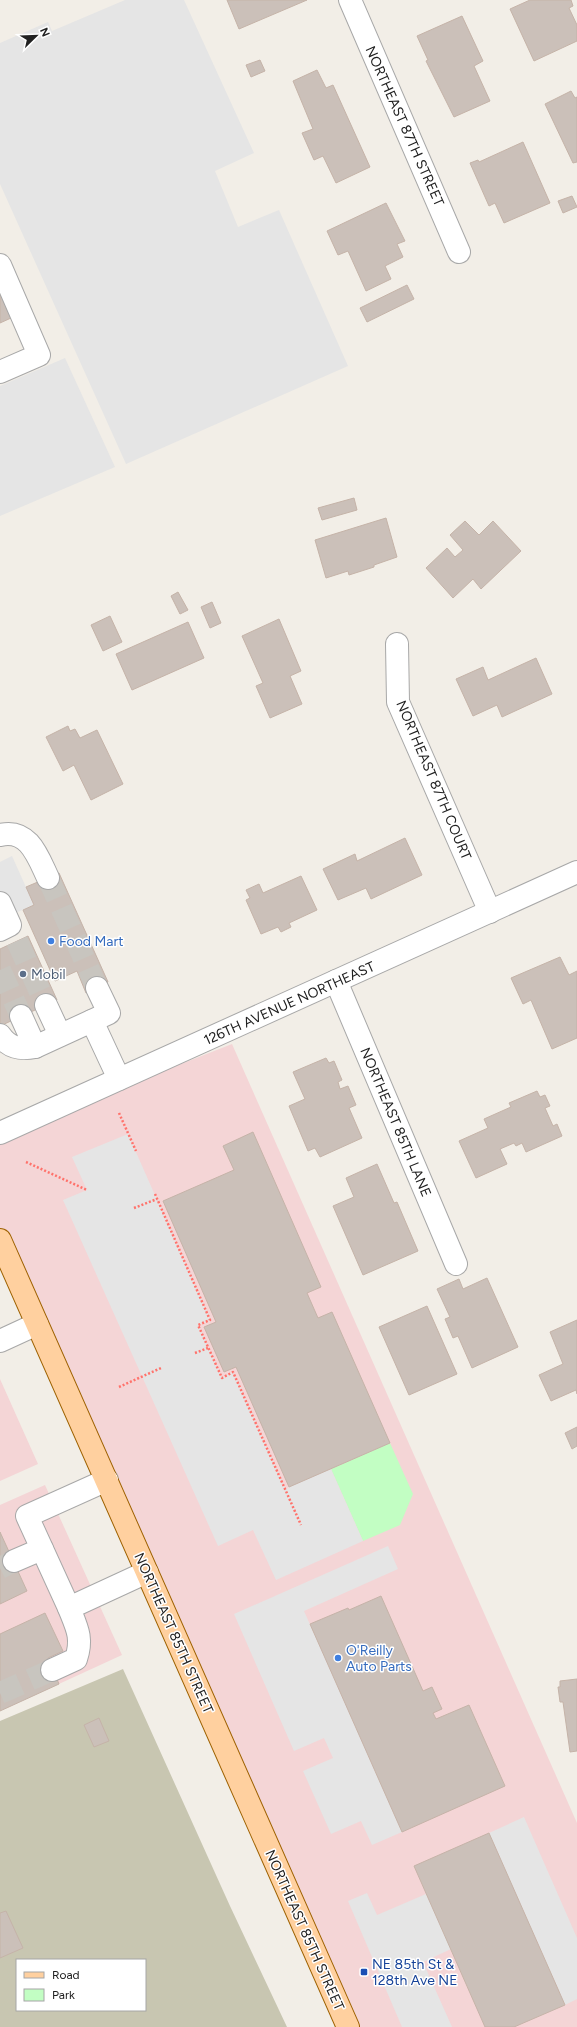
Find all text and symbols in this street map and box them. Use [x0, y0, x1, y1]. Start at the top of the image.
north arrow [16, 16, 56, 56]
text: N [37, 26, 52, 39]
street label: NORTHEAST 87TH STREET [362, 44, 448, 209]
street label: NORTHEAST 87TH COURT [392, 698, 475, 863]
place label: Food Mart [59, 933, 123, 950]
marker: Food Mart [46, 936, 56, 946]
street label: 126TH AVENUE NORTHEAST [201, 958, 378, 1049]
place label: Mobil [31, 966, 66, 983]
marker: Mobil [18, 969, 28, 979]
street label: NORTHEAST 85TH LANE [356, 1045, 435, 1199]
street label: NORTHEAST 85TH STREET [130, 1550, 217, 1716]
place label: O'Reilly Auto Parts [346, 1642, 412, 1675]
marker: O'Reilly Auto Parts [333, 1653, 343, 1663]
street label: NORTHEAST 85TH STREET [261, 1847, 348, 2013]
place label: NE 85th St & 128th Ave NE [372, 1956, 457, 1989]
legend [16, 1959, 146, 2011]
marker: NE 85th St & 128th Ave NE [359, 1967, 369, 1977]
text: Road [52, 1968, 80, 1982]
text: Park [52, 1988, 75, 2002]

